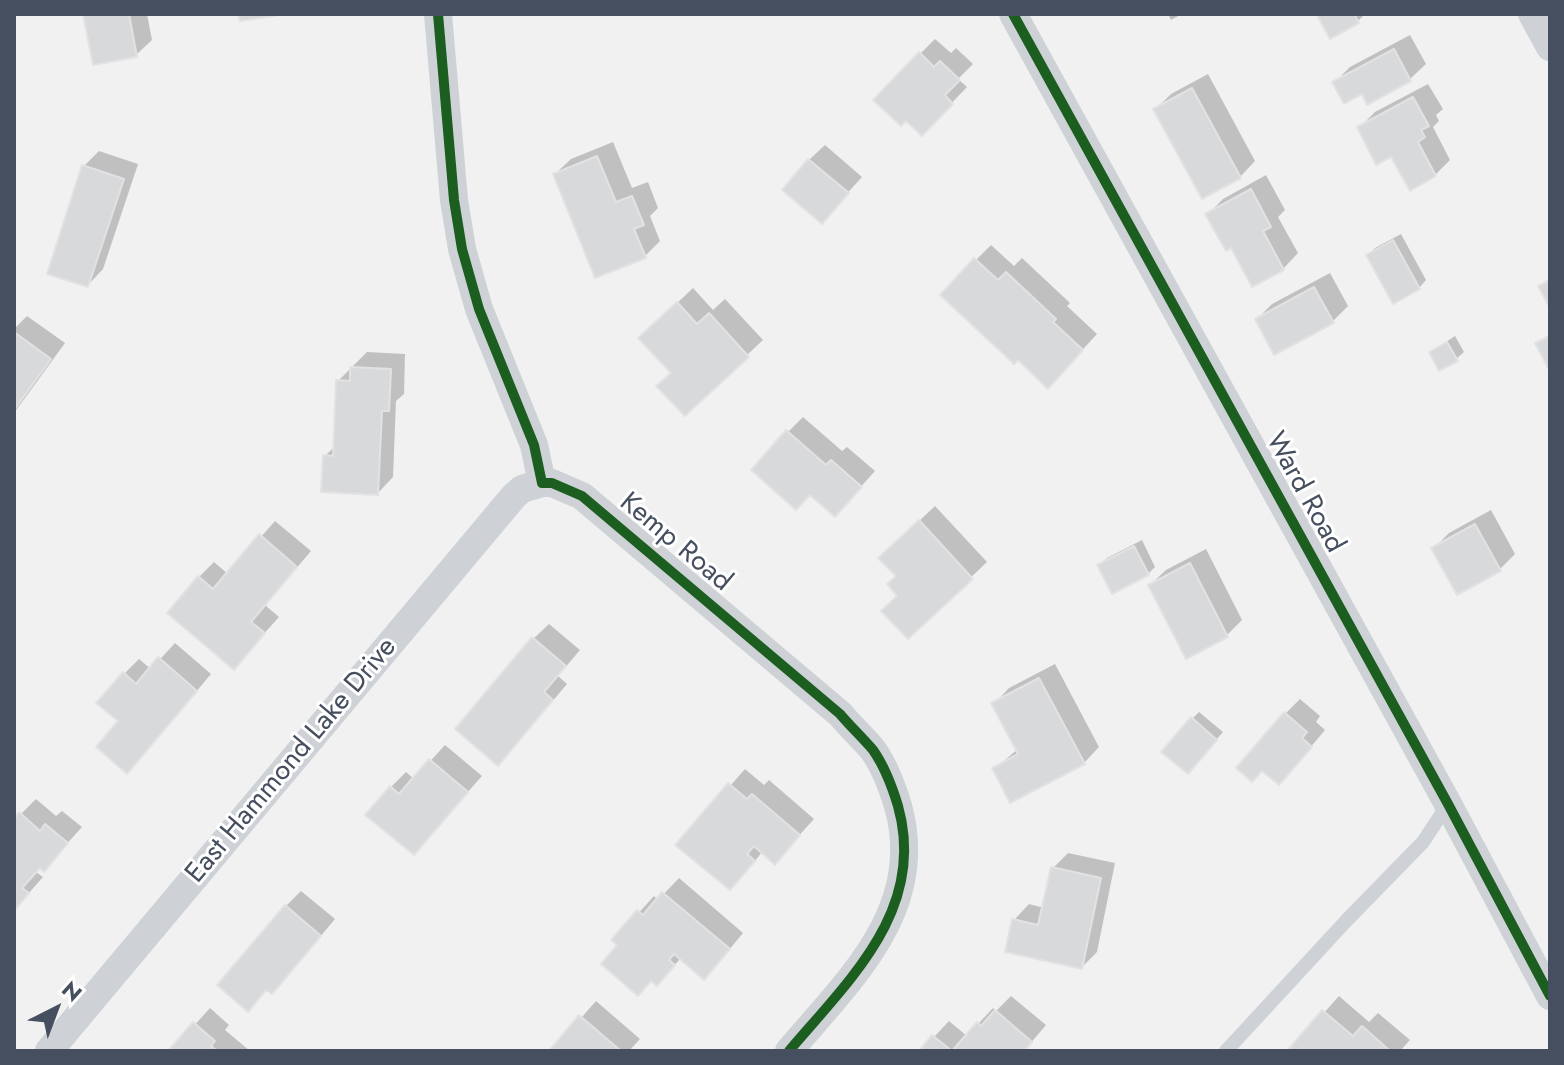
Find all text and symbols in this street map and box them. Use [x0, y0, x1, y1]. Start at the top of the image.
street label: Ward Road [1257, 427, 1351, 559]
street label: Kemp Road [612, 486, 738, 600]
street label: East Hammond Lake Drive [180, 632, 404, 890]
north arrow [16, 969, 96, 1049]
text: N [55, 973, 89, 1009]

